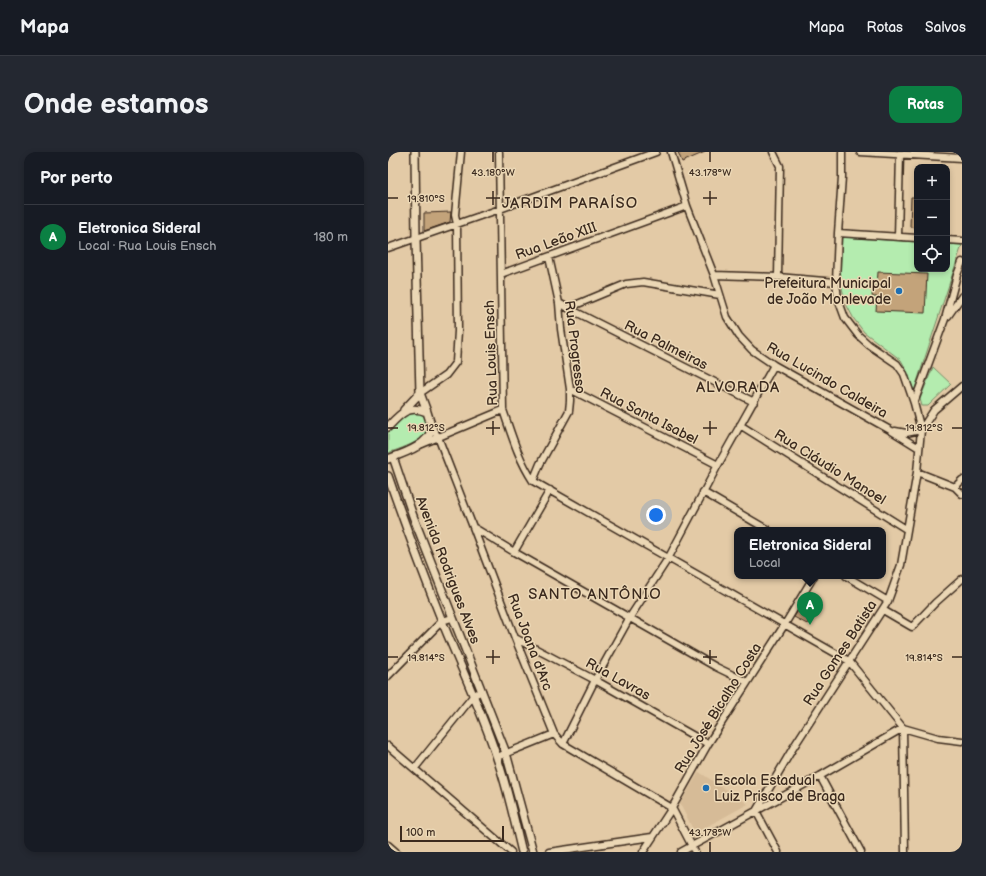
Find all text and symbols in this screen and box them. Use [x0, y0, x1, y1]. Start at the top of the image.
text: Mapa [20, 16, 69, 39]
text: Mapa [808, 19, 845, 36]
text: Rotas [867, 19, 903, 36]
text: Salvos [925, 19, 966, 36]
button: Rotas [889, 86, 962, 123]
text: Onde estamos [24, 88, 209, 121]
map controls [914, 164, 950, 272]
button: + [914, 164, 950, 200]
text: 43.180°W [471, 167, 515, 179]
text: 43.178°W [689, 167, 731, 179]
text: Por perto [40, 168, 113, 188]
text: 19.810°S [407, 193, 445, 205]
district label: JARDIM PARAÍSO [502, 194, 638, 213]
button: − [914, 200, 950, 236]
street label: Rua Leão XIII [513, 218, 599, 264]
text: Eletronica Sideral [78, 219, 200, 238]
text: A [49, 229, 57, 245]
text: 180 m [313, 229, 348, 245]
button: locate [914, 236, 950, 272]
text: Local · Rua Louis Ensch [78, 238, 216, 254]
place label: Prefeitura Municipal de João Monlevade [764, 275, 891, 308]
marker: Prefeitura Municipal de João Monlevade [894, 286, 904, 296]
street label: Rua Progresso [561, 299, 589, 395]
street label: Rua Louis Ensch [481, 300, 501, 406]
street label: Rua Palmeiras [621, 317, 711, 373]
street label: Rua Lucindo Caldeira [763, 338, 891, 422]
district label: ALVORADA [696, 378, 780, 397]
street label: Rua Santa Isabel [597, 384, 701, 448]
text: 19.812°S [407, 422, 445, 434]
text: 19.812°S [905, 422, 943, 434]
street label: Rua Cláudio Manoel [771, 426, 889, 508]
street label: Avenida Rodrigues Alves [412, 494, 484, 646]
your location [646, 505, 666, 525]
popup [734, 527, 886, 579]
text: Eletronica Sideral [749, 536, 871, 555]
text: Local [749, 555, 780, 571]
district label: SANTO ANTÔNIO [528, 585, 662, 604]
street label: Rua Joana d'Arc [504, 591, 556, 693]
pin: A [797, 592, 823, 625]
street label: Rua Gomes Batista [800, 597, 880, 709]
street label: Rua José Bicalho Costa [671, 640, 765, 776]
text: 19.814°S [407, 652, 445, 664]
text: 19.814°S [905, 652, 943, 664]
street label: Rua Lavras [583, 654, 653, 704]
place label: Escola Estadual Luiz Prisco de Braga [714, 772, 845, 805]
marker: Escola Estadual Luiz Prisco de Braga [701, 783, 711, 793]
scale bar [400, 824, 504, 843]
text: 100 m [406, 826, 435, 839]
text: 43.178°W [689, 827, 731, 839]

